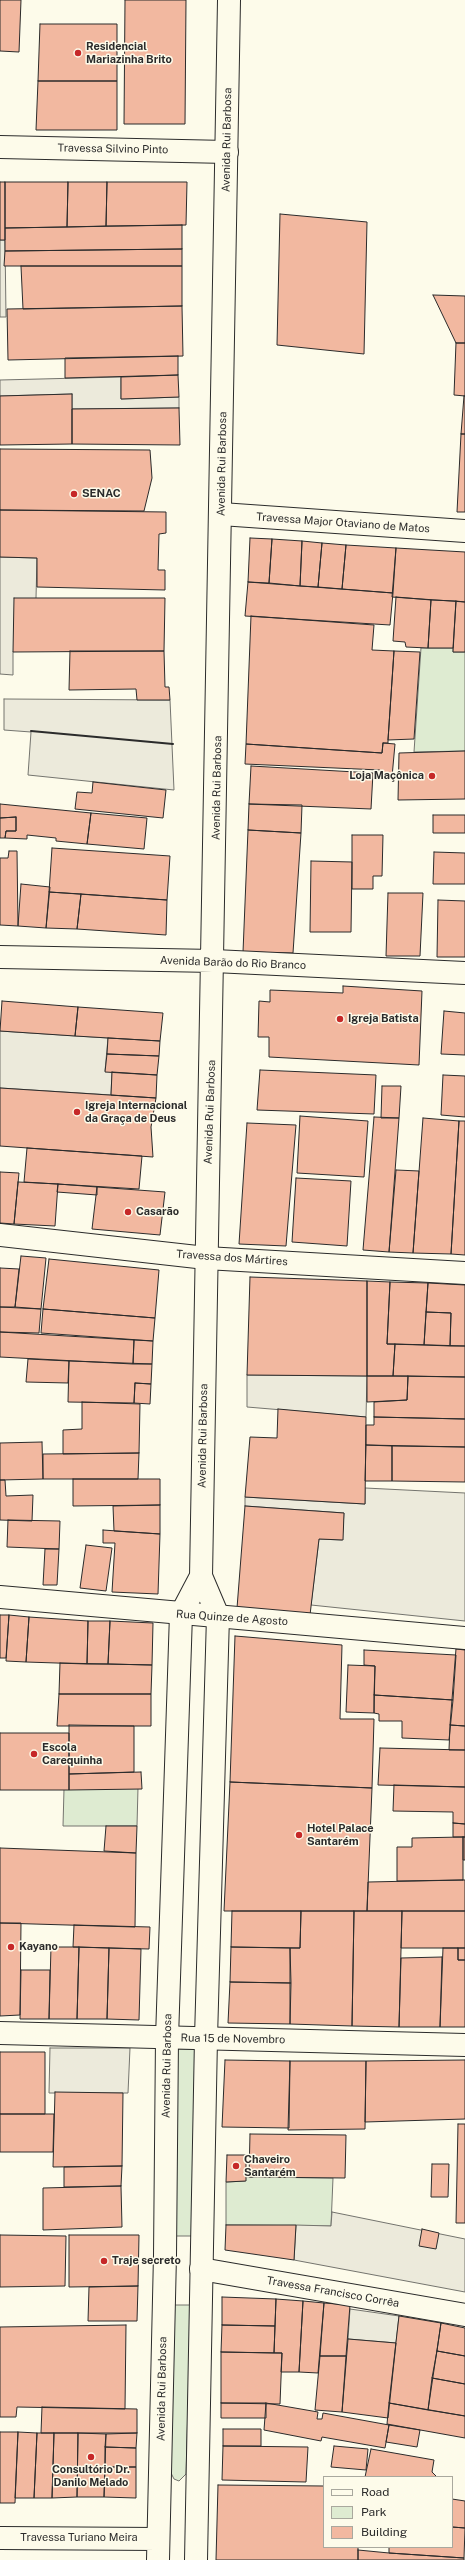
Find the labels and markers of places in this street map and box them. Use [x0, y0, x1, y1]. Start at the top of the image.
place label: Residencial Mariazinha Brito [86, 40, 172, 66]
marker: Residencial Mariazinha Brito [73, 48, 83, 58]
place label: SENAC [82, 487, 121, 501]
marker: SENAC [69, 489, 79, 499]
place label: Loja Maçônica [349, 769, 424, 783]
marker: Loja Maçônica [427, 771, 437, 781]
place label: Igreja Batista [348, 1012, 419, 1026]
marker: Igreja Batista [335, 1014, 345, 1024]
place label: Igreja Internacional da Graça de Deus [85, 1099, 187, 1125]
marker: Igreja Internacional da Graça de Deus [72, 1107, 82, 1117]
place label: Casarão [136, 1205, 179, 1219]
marker: Casarão [123, 1207, 133, 1217]
place label: Escola Carequinha [42, 1741, 102, 1767]
marker: Escola Carequinha [29, 1749, 39, 1759]
place label: Hotel Palace Santarém [307, 1822, 374, 1848]
marker: Hotel Palace Santarém [294, 1830, 304, 1840]
place label: Kayano [19, 1940, 58, 1954]
marker: Kayano [6, 1942, 16, 1952]
place label: Chaveiro Santarém [244, 2153, 296, 2179]
marker: Chaveiro Santarém [231, 2161, 241, 2171]
place label: Traje secreto [112, 2254, 181, 2268]
marker: Traje secreto [99, 2256, 109, 2266]
marker: Consultório Dr. Danilo Melado [86, 2452, 96, 2462]
place label: Consultório Dr. Danilo Melado [52, 2463, 130, 2489]

